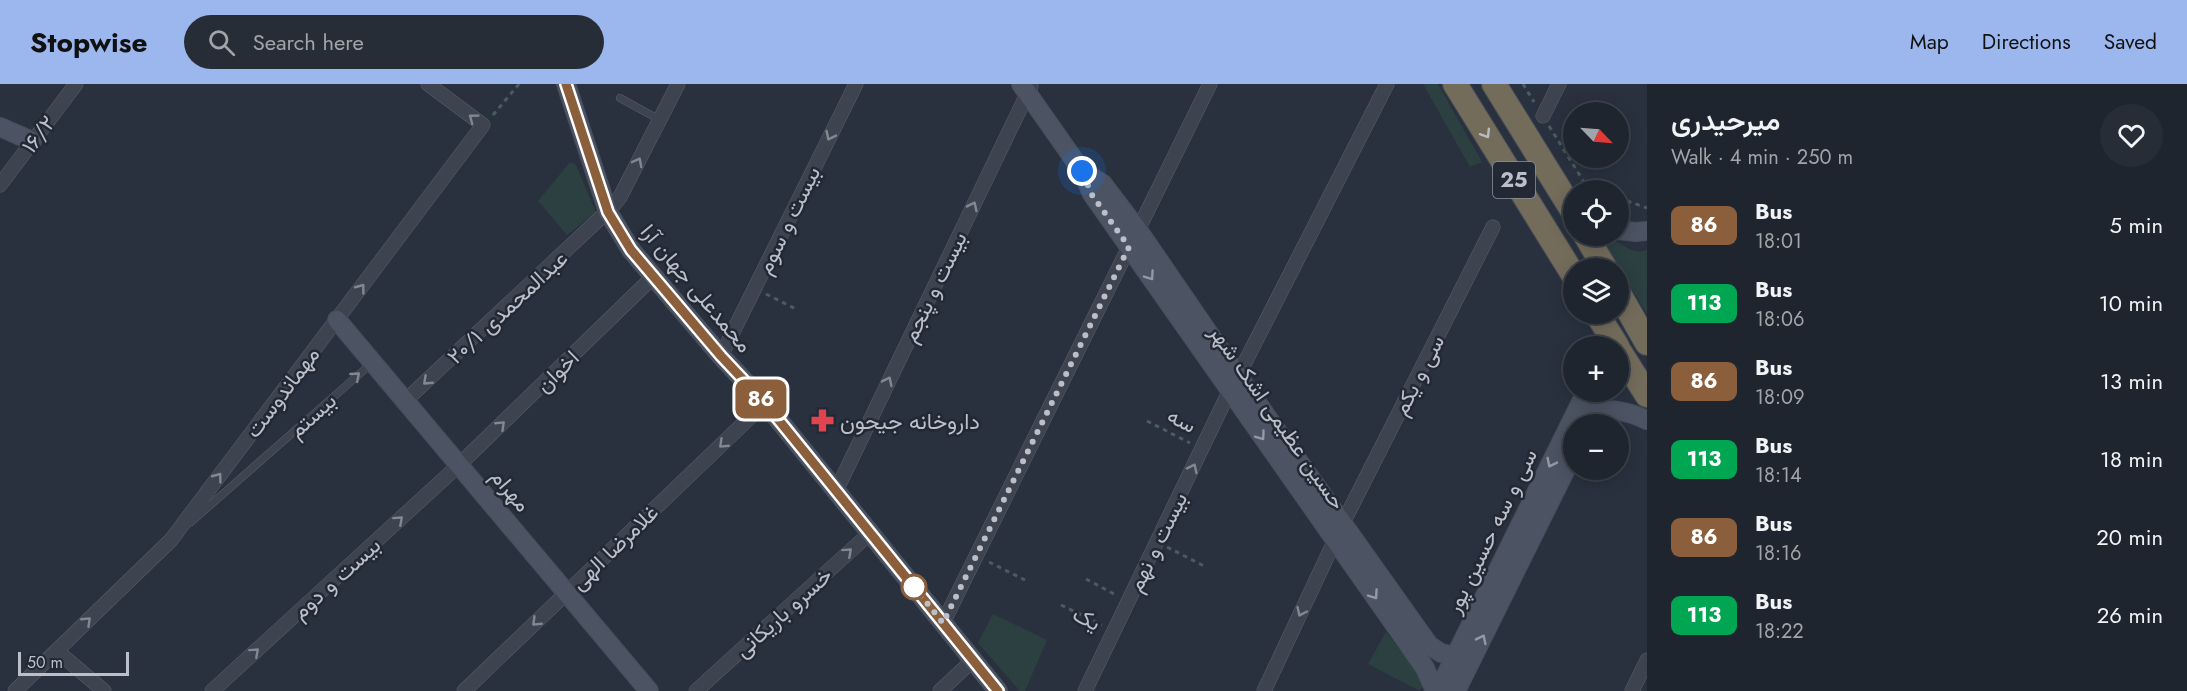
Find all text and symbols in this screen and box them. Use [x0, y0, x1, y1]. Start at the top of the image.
search box [184, 15, 604, 69]
text: Stopwise [30, 22, 148, 63]
icon: search [205, 26, 238, 59]
text: Search here [253, 26, 364, 58]
text: Map [1910, 27, 1949, 57]
text: Directions [1982, 27, 2071, 57]
text: Saved [2104, 27, 2157, 57]
text: میرحیدری [1671, 100, 1780, 141]
north arrow [1563, 102, 1629, 168]
map controls [1563, 102, 1629, 480]
button: heart [2100, 104, 2163, 167]
street label: ۱۶/۲ [13, 108, 63, 160]
one-way arrow [468, 114, 479, 125]
one-way arrow [1479, 128, 1491, 138]
one-way arrow [826, 130, 837, 141]
text: Walk · 4 min · 250 m [1671, 143, 1853, 172]
your location [1067, 156, 1097, 186]
one-way arrow [631, 158, 642, 169]
street label: بیست و سوم [748, 161, 828, 279]
road number: 25 [1493, 162, 1535, 198]
button: locate [1563, 180, 1629, 246]
text: Bus [1755, 195, 1792, 227]
one-way arrow [965, 201, 977, 212]
text: 5 min [2110, 209, 2163, 241]
text: 86 [1690, 210, 1718, 240]
street label: محمدعلی جهان آرا [633, 217, 761, 359]
street label: بیست و پنجم [893, 226, 975, 348]
text: 18:01 [1755, 227, 1802, 256]
street label: عبدالمحمدی ۲۰/۱ [439, 243, 575, 371]
button: layers [1563, 258, 1629, 324]
one-way arrow [1143, 270, 1154, 281]
text: Bus [1755, 273, 1792, 305]
one-way arrow [353, 284, 364, 295]
text: 10 min [2099, 287, 2163, 319]
text: 113 [1687, 288, 1721, 318]
text: 18:06 [1755, 305, 1804, 334]
street label: حسین عظیمی اشک شهر [1201, 317, 1354, 516]
street label: سی و یکم [1384, 329, 1452, 421]
button: + [1563, 336, 1629, 402]
street label: مهماندوست [237, 340, 327, 444]
street label: اخوان [528, 342, 586, 400]
text: Bus [1755, 351, 1792, 383]
text: 13 min [2100, 365, 2163, 397]
text: 86 [1690, 366, 1718, 396]
one-way arrow [349, 372, 360, 383]
one-way arrow [423, 374, 433, 385]
one-way arrow [881, 377, 893, 388]
line badge: 86 [734, 380, 788, 418]
text: 18:09 [1755, 383, 1804, 412]
text: 86 [747, 384, 775, 414]
street label: بیستم [281, 385, 343, 445]
street label: سه [1162, 399, 1202, 441]
place label: داروخانه جیحون [840, 405, 980, 437]
pharmacy icon: داروخانه جیحون [809, 408, 835, 434]
button: − [1563, 414, 1629, 480]
one-way arrow [494, 421, 505, 432]
text: Bus [1755, 429, 1792, 461]
one-way arrow [1254, 430, 1265, 441]
one-way arrow [719, 437, 729, 448]
street label: سی و سه حسین پور [1437, 443, 1545, 620]
text: 18 min [2100, 443, 2163, 475]
text: 113 [1687, 444, 1721, 474]
one-way arrow [1547, 456, 1558, 467]
street label: مهرام [483, 461, 539, 519]
text: 18:14 [1755, 461, 1802, 490]
one-way arrow [1185, 464, 1197, 475]
one-way arrow [211, 473, 222, 484]
street label: بیست و نهم [1119, 487, 1195, 597]
street label: غلامرضا الهی [563, 497, 665, 597]
text: Bus [1755, 507, 1792, 539]
one-way arrow [393, 516, 403, 527]
text: 20 min [2096, 521, 2163, 553]
text: 86 [1690, 522, 1718, 552]
street label: بیست و دوم [284, 529, 388, 627]
text: 18:16 [1755, 539, 1801, 568]
one-way arrow [841, 549, 852, 560]
street label: خسرو باریکانی [727, 559, 839, 665]
unlabelled marker [901, 574, 927, 600]
text: Bus [1755, 585, 1792, 617]
one-way arrow [1367, 589, 1378, 600]
street label: یک [1067, 597, 1107, 639]
text: 26 min [2097, 599, 2163, 631]
text: 113 [1687, 600, 1721, 630]
one-way arrow [1297, 605, 1309, 616]
one-way arrow [532, 615, 543, 626]
text: 18:22 [1755, 617, 1804, 646]
one-way arrow [80, 618, 91, 629]
one-way arrow [1475, 634, 1486, 645]
one-way arrow [249, 648, 259, 659]
scale bar [18, 649, 129, 676]
text: 50 m [27, 651, 63, 674]

